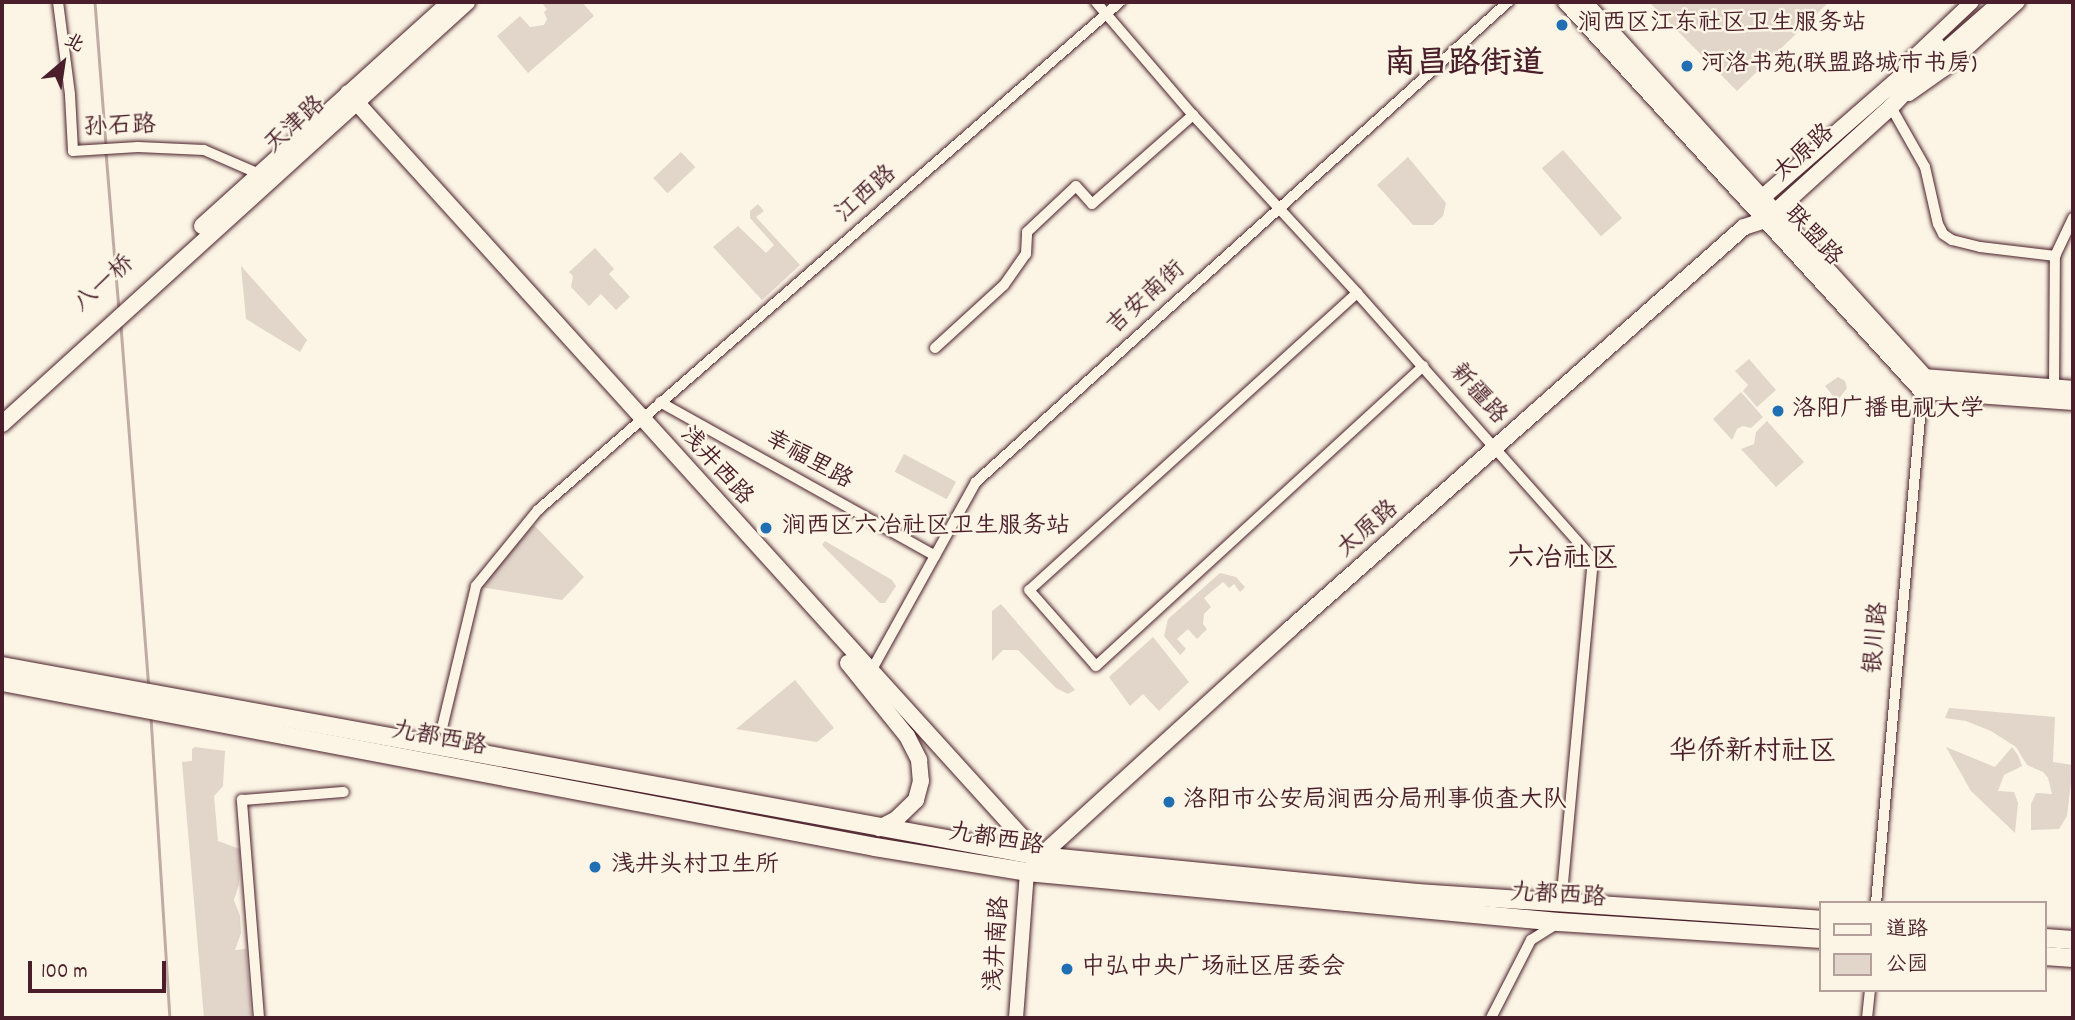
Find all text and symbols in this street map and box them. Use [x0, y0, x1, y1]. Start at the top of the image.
place label: 涧西区江东社区卫生服务站 [1578, 11, 1866, 39]
marker: 涧西区江东社区卫生服务站 [1552, 15, 1572, 35]
north arrow [28, 28, 98, 98]
text: 北 [59, 28, 88, 61]
district label: 南昌路街道 [1384, 47, 1544, 85]
place label: 河洛书苑(联盟路城市书房) [1701, 52, 1977, 80]
marker: 河洛书苑(联盟路城市书房) [1679, 58, 1695, 74]
street label: 天津路 [260, 91, 332, 161]
street label: 孙石路 [84, 112, 156, 144]
street label: 太原路 [1769, 119, 1841, 189]
street label: 江西路 [830, 161, 904, 229]
street label: 联盟路 [1777, 201, 1847, 273]
street label: 八一桥 [69, 250, 141, 320]
street label: 吉安南街 [1102, 256, 1192, 342]
street label: 新疆路 [1442, 359, 1512, 431]
place label: 洛阳广播电视大学 [1792, 397, 1984, 425]
marker: 洛阳广播电视大学 [1770, 403, 1786, 419]
street label: 浅井西路 [672, 422, 758, 512]
street label: 幸福里路 [759, 425, 857, 497]
street label: 太原路 [1332, 496, 1406, 564]
place label: 涧西区六冶社区卫生服务站 [782, 514, 1070, 542]
marker: 涧西区六冶社区卫生服务站 [756, 518, 776, 538]
district label: 六冶社区 [1507, 544, 1619, 578]
street label: 银川路 [1861, 601, 1895, 675]
street label: 九都西路 [389, 717, 489, 763]
district label: 华侨新村社区 [1669, 737, 1837, 771]
place label: 洛阳市公安局涧西分局刑事侦查大队 [1183, 788, 1567, 816]
marker: 洛阳市公安局涧西分局刑事侦查大队 [1161, 794, 1177, 810]
street label: 九都西路 [946, 819, 1046, 863]
place label: 浅井头村卫生所 [611, 853, 779, 881]
marker: 浅井头村卫生所 [585, 857, 605, 877]
street label: 九都西路 [1509, 879, 1607, 915]
street label: 浅井南路 [981, 895, 1017, 993]
legend [1820, 901, 2047, 992]
text: 道路 [1886, 916, 1928, 946]
scale bar [32, 946, 170, 990]
text: 公园 [1886, 951, 1928, 981]
place label: 中弘中央广场社区居委会 [1081, 955, 1345, 983]
text: 100 m [41, 958, 88, 988]
marker: 中弘中央广场社区居委会 [1059, 961, 1075, 977]

